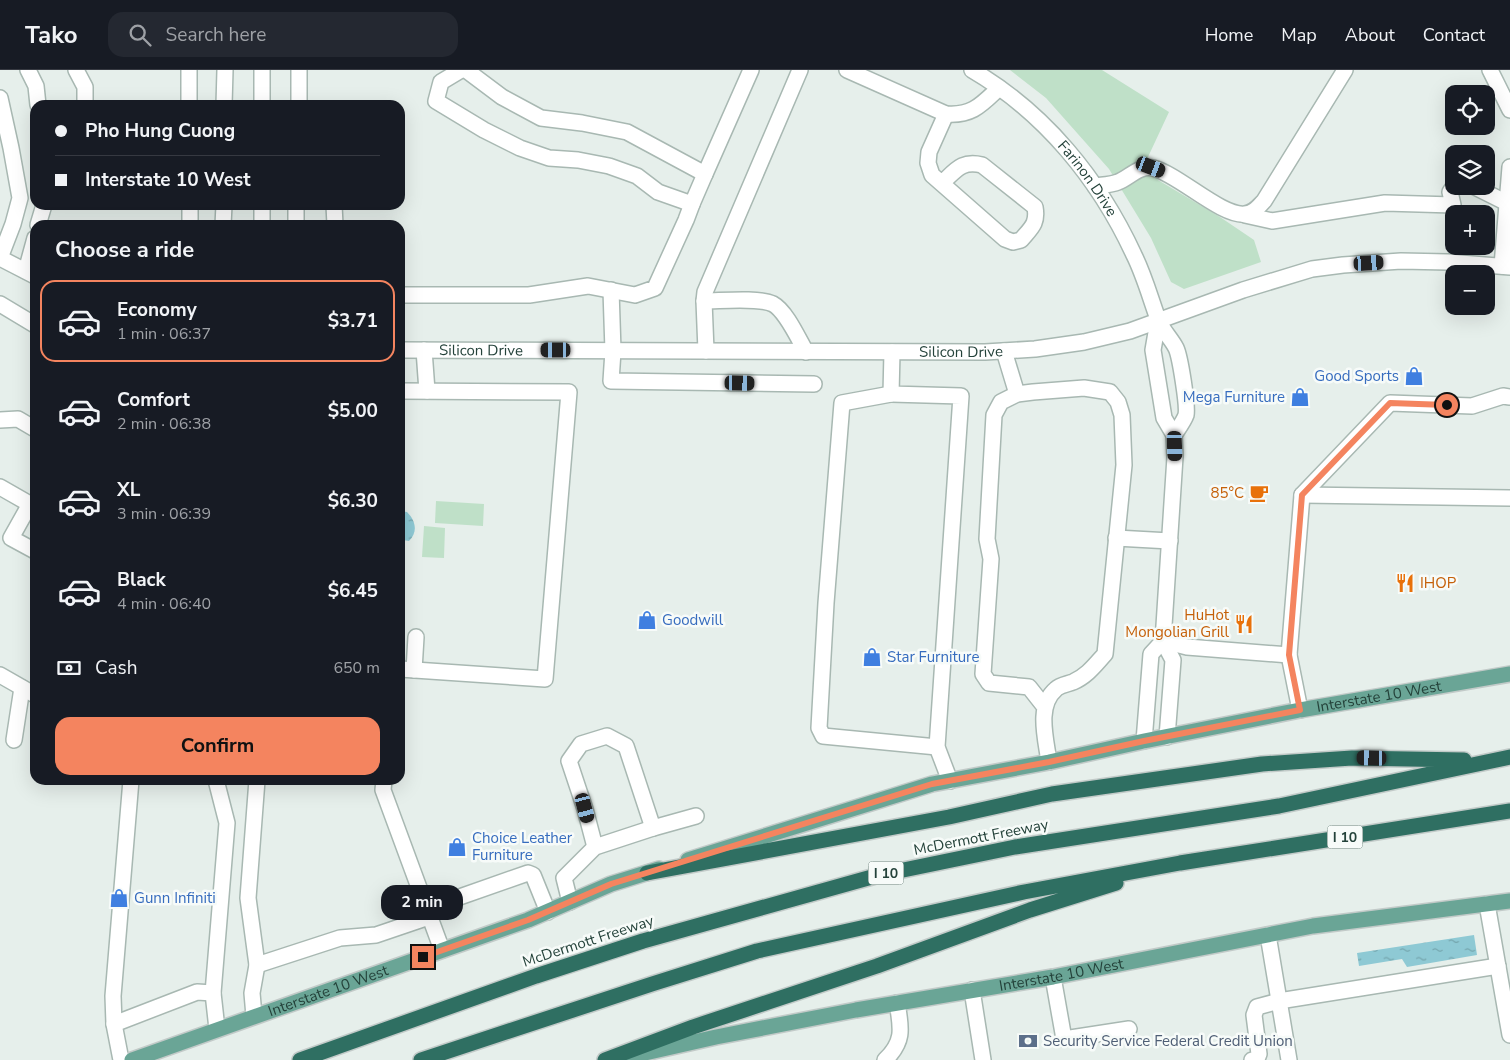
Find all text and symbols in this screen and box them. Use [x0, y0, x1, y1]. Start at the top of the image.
search box [108, 12, 458, 57]
text: Tako [25, 19, 78, 51]
icon: search [126, 21, 154, 49]
text: Search here [166, 22, 266, 48]
text: Home [1205, 23, 1253, 47]
text: Map [1281, 23, 1317, 47]
text: About [1345, 23, 1395, 47]
text: Contact [1423, 23, 1485, 47]
map controls [1445, 85, 1495, 315]
button: locate [1445, 85, 1495, 135]
text: Pho Hung Cuong [85, 118, 235, 144]
street label: Farinon Drive [1053, 136, 1122, 220]
button: layers [1445, 145, 1495, 195]
car [1134, 155, 1167, 179]
text: Interstate 10 West [85, 167, 250, 193]
button: + [1445, 205, 1495, 255]
text: Choose a ride [55, 235, 194, 265]
car [1353, 255, 1384, 271]
button: − [1445, 265, 1495, 315]
text: Economy [117, 297, 197, 323]
icon: car [57, 299, 102, 344]
text: $3.71 [328, 308, 378, 334]
text: 1 min · 06:37 [117, 323, 211, 345]
street label: Silicon Drive [439, 340, 523, 360]
street label: Silicon Drive [919, 341, 1003, 362]
car [541, 343, 571, 358]
shop icon: Good Sports [1403, 365, 1425, 387]
place label: Good Sports [1314, 366, 1399, 386]
car [724, 375, 755, 391]
shop icon: Mega Furniture [1289, 386, 1311, 408]
text: Comfort [117, 387, 190, 413]
place label: Mega Furniture [1183, 387, 1285, 407]
icon: car [57, 389, 102, 434]
route start [1436, 394, 1458, 416]
text: $5.00 [328, 398, 378, 424]
text: 2 min · 06:38 [117, 413, 211, 435]
car [1166, 431, 1183, 461]
text: XL [117, 477, 140, 503]
icon: car [57, 479, 102, 524]
cafe icon: 85°C [1248, 482, 1270, 504]
place label: 85°C [1210, 483, 1244, 503]
text: $6.30 [328, 488, 378, 514]
text: 3 min · 06:39 [117, 503, 211, 525]
text: Black [117, 567, 166, 593]
icon: car [57, 569, 102, 614]
restaurant icon: IHOP [1394, 572, 1416, 594]
place label: IHOP [1420, 573, 1457, 593]
text: $6.45 [328, 578, 378, 604]
text: 4 min · 06:40 [117, 593, 211, 615]
place label: HuHot Mongolian Grill [1125, 605, 1230, 642]
shop icon: Goodwill [636, 609, 658, 631]
place label: Goodwill [662, 610, 724, 630]
restaurant icon: HuHot Mongolian Grill [1233, 613, 1255, 635]
shop icon: Star Furniture [861, 646, 883, 668]
place label: Star Furniture [887, 647, 979, 667]
icon: cash [55, 654, 83, 682]
text: Cash [95, 655, 137, 681]
text: 650 m [333, 657, 380, 679]
street label: Interstate 10 West [1315, 676, 1443, 717]
button: Confirm [55, 717, 380, 775]
car [1356, 750, 1387, 766]
car [573, 792, 596, 824]
street label: McDermott Freeway [912, 814, 1050, 860]
road number: I 10 [1328, 826, 1362, 849]
place label: Choice Leather Furniture [472, 828, 573, 865]
shop icon: Choice Leather Furniture [446, 836, 468, 858]
road number: I 10 [868, 861, 904, 884]
callout: 2 min [382, 884, 464, 920]
shop icon: Gunn Infiniti [108, 887, 130, 909]
place label: Gunn Infiniti [134, 888, 216, 908]
text: 2 min [401, 891, 443, 913]
street label: McDermott Freeway [520, 910, 656, 972]
route end [412, 946, 434, 968]
street label: Interstate 10 West [997, 953, 1126, 996]
street label: Interstate 10 West [265, 960, 392, 1021]
bank icon: Security Service Federal Credit Union [1017, 1030, 1039, 1052]
place label: Security Service Federal Credit Union [1043, 1031, 1293, 1051]

